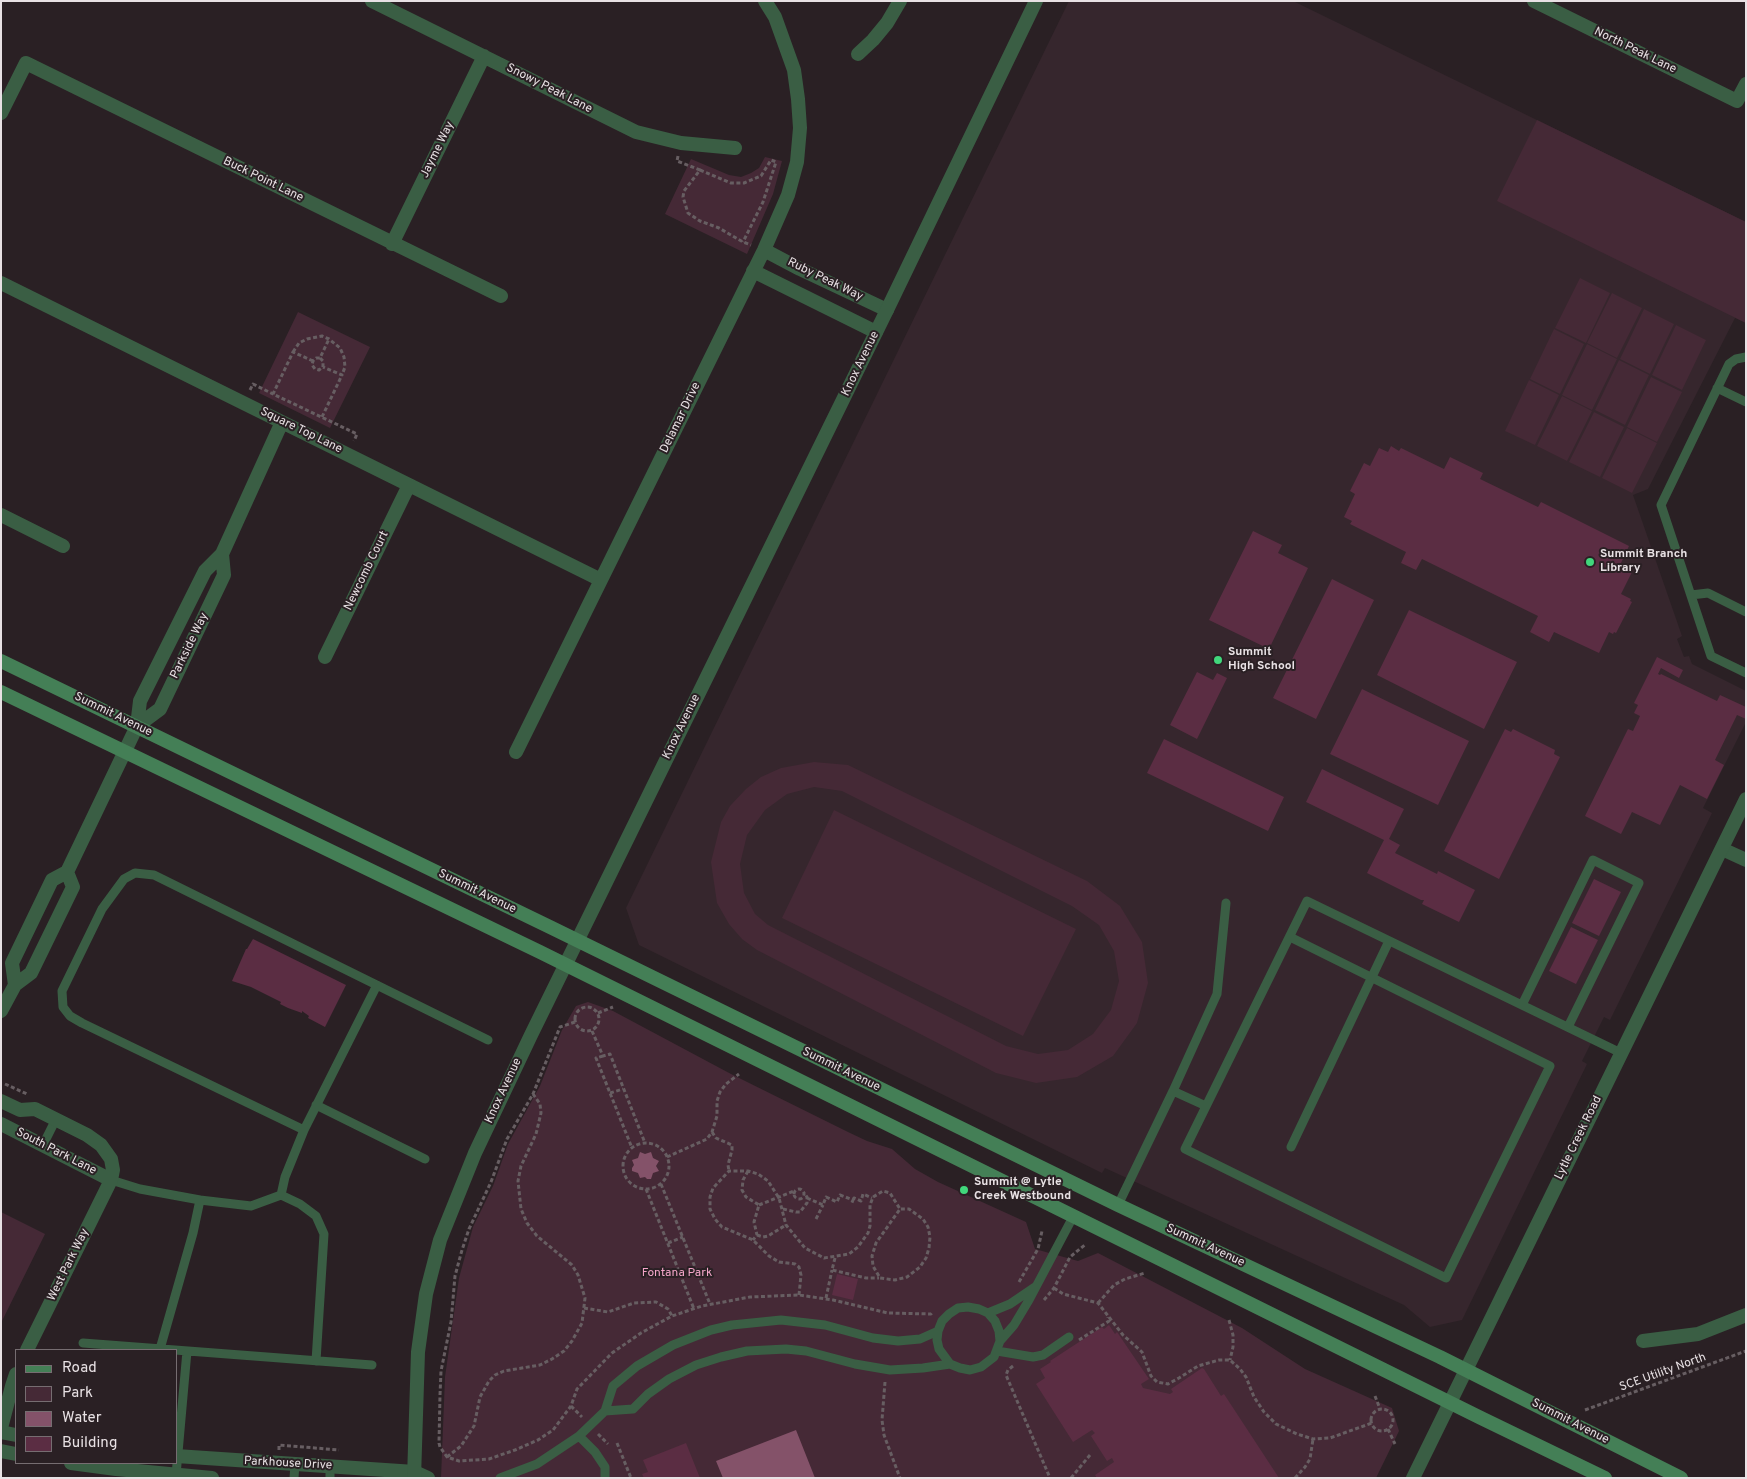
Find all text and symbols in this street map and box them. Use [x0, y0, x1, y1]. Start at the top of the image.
street label: North Peak Lane [1591, 25, 1679, 77]
street label: Snowy Peak Lane [504, 61, 594, 117]
street label: Jayme Way [418, 119, 458, 181]
street label: Buck Point Lane [220, 154, 306, 206]
street label: Ruby Peak Way [785, 255, 865, 305]
street label: Knox Avenue [839, 329, 883, 399]
street label: Delamar Drive [658, 380, 704, 456]
street label: Square Top Lane [258, 405, 344, 457]
street label: Newcomb Court [342, 529, 392, 613]
place label: Summit Branch Library [1600, 548, 1687, 576]
marker: Summit Branch Library [1584, 556, 1596, 568]
street label: Parkside Way [168, 611, 212, 681]
place label: Summit High School [1228, 646, 1295, 674]
marker: Summit High School [1212, 654, 1224, 666]
street label: Summit Avenue [72, 690, 154, 740]
street label: Knox Avenue [660, 692, 704, 762]
street label: Summit Avenue [436, 867, 518, 917]
street label: Summit Avenue [800, 1045, 882, 1095]
street label: Knox Avenue [483, 1056, 525, 1126]
street label: Lytle Creek Road [1552, 1094, 1606, 1182]
street label: South Park Lane [13, 1126, 99, 1178]
place label: Summit @ Lytle Creek Westbound [974, 1176, 1071, 1204]
marker: Summit @ Lytle Creek Westbound [958, 1184, 970, 1196]
street label: Summit Avenue [1163, 1222, 1247, 1270]
street label: West Park Way [45, 1226, 93, 1304]
park label: Fontana Park [642, 1267, 712, 1281]
legend [15, 1349, 178, 1464]
street label: SCE Utility North [1618, 1351, 1708, 1395]
text: Road [62, 1359, 97, 1378]
text: Park [62, 1384, 93, 1403]
street label: Summit Avenue [1529, 1396, 1611, 1448]
text: Water [62, 1409, 101, 1428]
text: Building [62, 1434, 117, 1453]
street label: Parkhouse Drive [243, 1454, 333, 1474]

